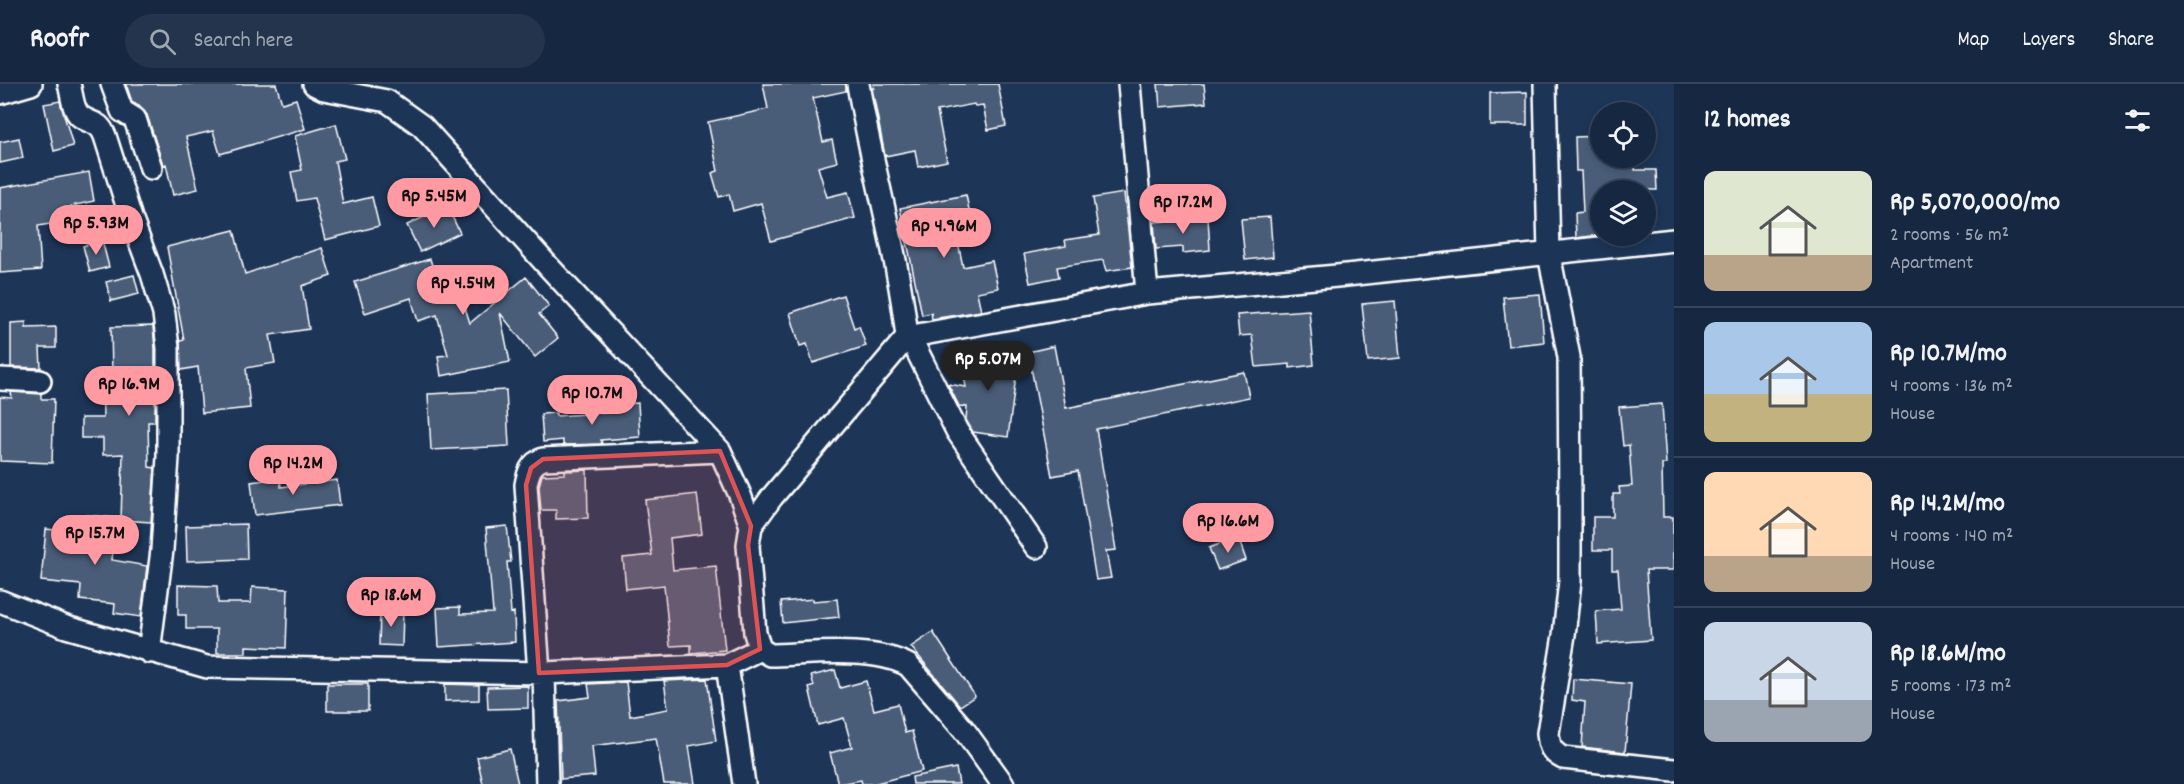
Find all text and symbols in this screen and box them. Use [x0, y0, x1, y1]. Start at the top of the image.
search box [125, 14, 545, 68]
text: Roofr [30, 21, 89, 61]
icon: search [146, 25, 179, 58]
text: Search here [194, 26, 293, 57]
text: Map [1958, 26, 1989, 56]
text: Layers [2022, 26, 2075, 56]
text: Share [2108, 26, 2154, 56]
map controls [1590, 102, 1656, 246]
button: locate [1590, 102, 1656, 168]
text: 12 homes [1704, 102, 1791, 139]
icon: filters [2121, 104, 2154, 137]
pin: Rp 5.45M [372, 178, 496, 229]
button: layers [1590, 180, 1656, 246]
text: Rp 5.45M [401, 183, 467, 211]
pin: Rp 17.2M [1121, 184, 1245, 235]
text: Rp 5,070,000/mo [1890, 185, 2060, 222]
text: Rp 17.2M [1153, 189, 1213, 217]
icon: home [1752, 195, 1824, 267]
pin: Rp 5.93M [34, 205, 158, 256]
pin: Rp 4.96M [882, 208, 1006, 259]
text: Rp 5.93M [63, 210, 129, 238]
text: Rp 4.96M [911, 213, 977, 241]
text: 2 rooms · 56 m² [1890, 222, 2009, 250]
text: Apartment [1890, 250, 1973, 278]
pin: Rp 4.54M [401, 265, 525, 316]
text: Rp 4.54M [431, 270, 495, 298]
text: Rp 10.7M/mo [1890, 336, 2007, 373]
pin: Rp 5.07M [926, 341, 1050, 392]
text: Rp 5.07M [955, 346, 1021, 374]
icon: home [1752, 346, 1824, 418]
pin: Rp 16.9M [67, 366, 191, 417]
text: Rp 16.9M [98, 371, 160, 399]
text: 4 rooms · 136 m² [1890, 373, 2013, 401]
pin: Rp 10.7M [530, 375, 654, 426]
text: Rp 10.7M [561, 380, 623, 408]
text: House [1890, 401, 1935, 429]
pin: Rp 14.2M [231, 445, 355, 496]
text: Rp 14.2M [263, 450, 323, 478]
text: Rp 14.2M/mo [1890, 486, 2005, 523]
icon: home [1752, 496, 1824, 568]
pin: Rp 16.6M [1166, 503, 1290, 554]
text: Rp 16.6M [1197, 508, 1259, 536]
pin: Rp 15.7M [33, 515, 157, 566]
text: Rp 15.7M [65, 520, 125, 548]
text: 4 rooms · 140 m² [1890, 523, 2013, 551]
text: House [1890, 551, 1935, 579]
pin: Rp 18.6M [329, 577, 453, 628]
text: Rp 18.6M [361, 582, 421, 610]
text: Rp 18.6M/mo [1890, 636, 2006, 673]
icon: home [1752, 646, 1824, 718]
text: 5 rooms · 173 m² [1890, 673, 2011, 701]
text: House [1890, 701, 1935, 729]

